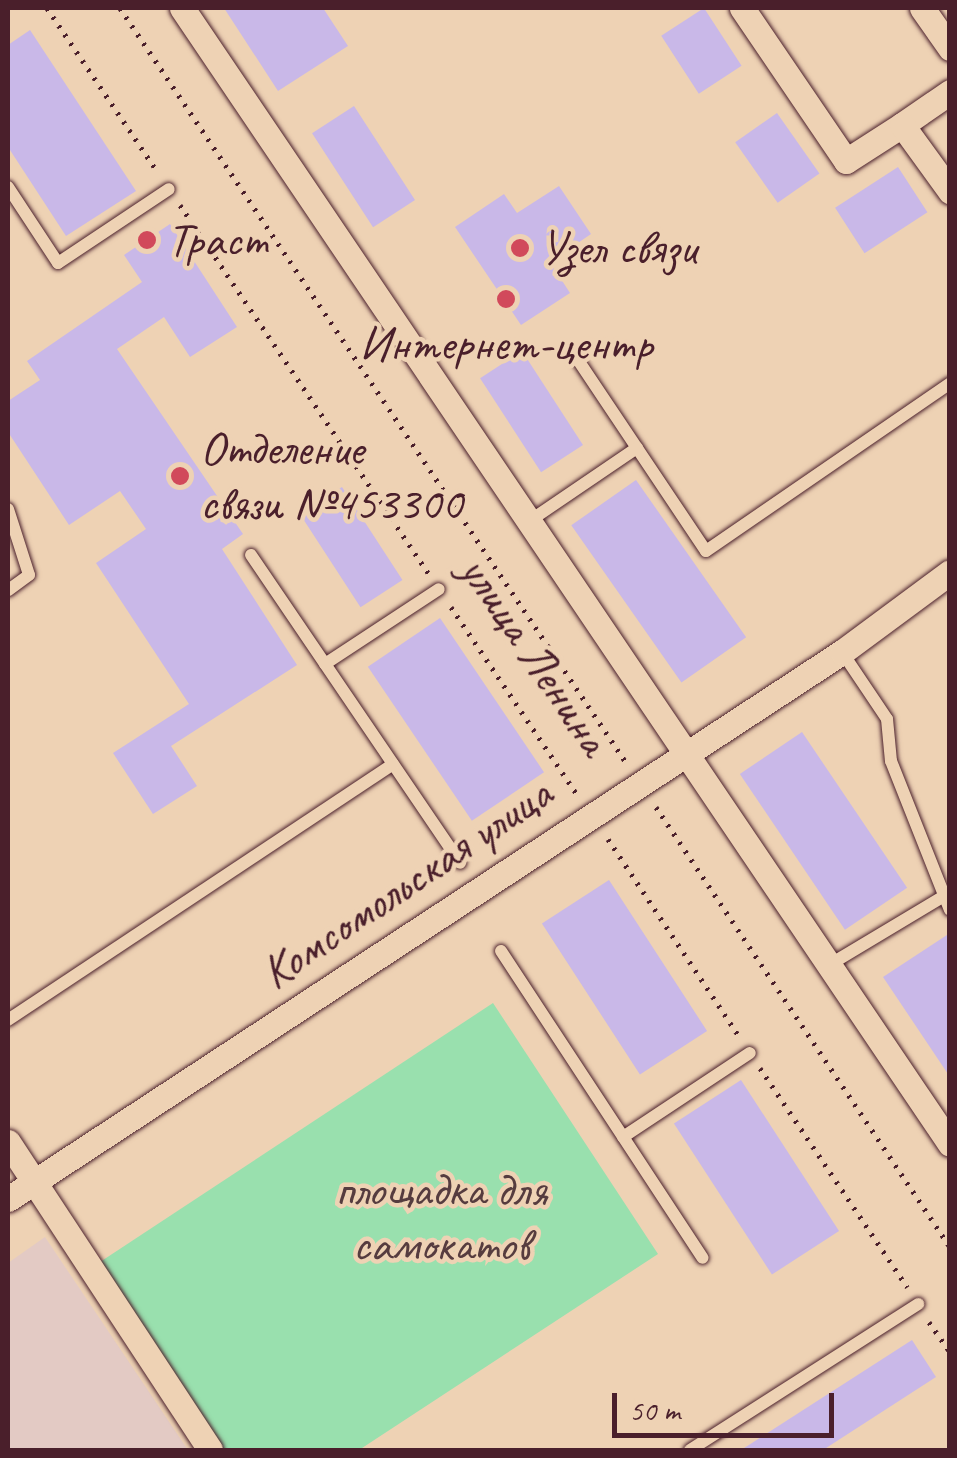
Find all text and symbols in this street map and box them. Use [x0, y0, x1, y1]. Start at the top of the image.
place label: Траст [167, 211, 268, 269]
place label: Узел связи [540, 219, 698, 277]
marker: Траст [136, 229, 158, 251]
marker: Узел связи [509, 237, 531, 259]
marker: Интернет-центр [495, 288, 517, 310]
place label: Интернет-центр [359, 315, 653, 373]
place label: Отделение связи №453300 [200, 419, 462, 532]
marker: Отделение связи №453300 [169, 465, 191, 487]
street label: улица Ленина [448, 545, 622, 765]
street label: Комсомольская улица [247, 763, 565, 1003]
park label: площадка для самокатов [336, 1160, 546, 1273]
scale bar [617, 1373, 840, 1435]
text: 50 m [629, 1391, 680, 1429]

